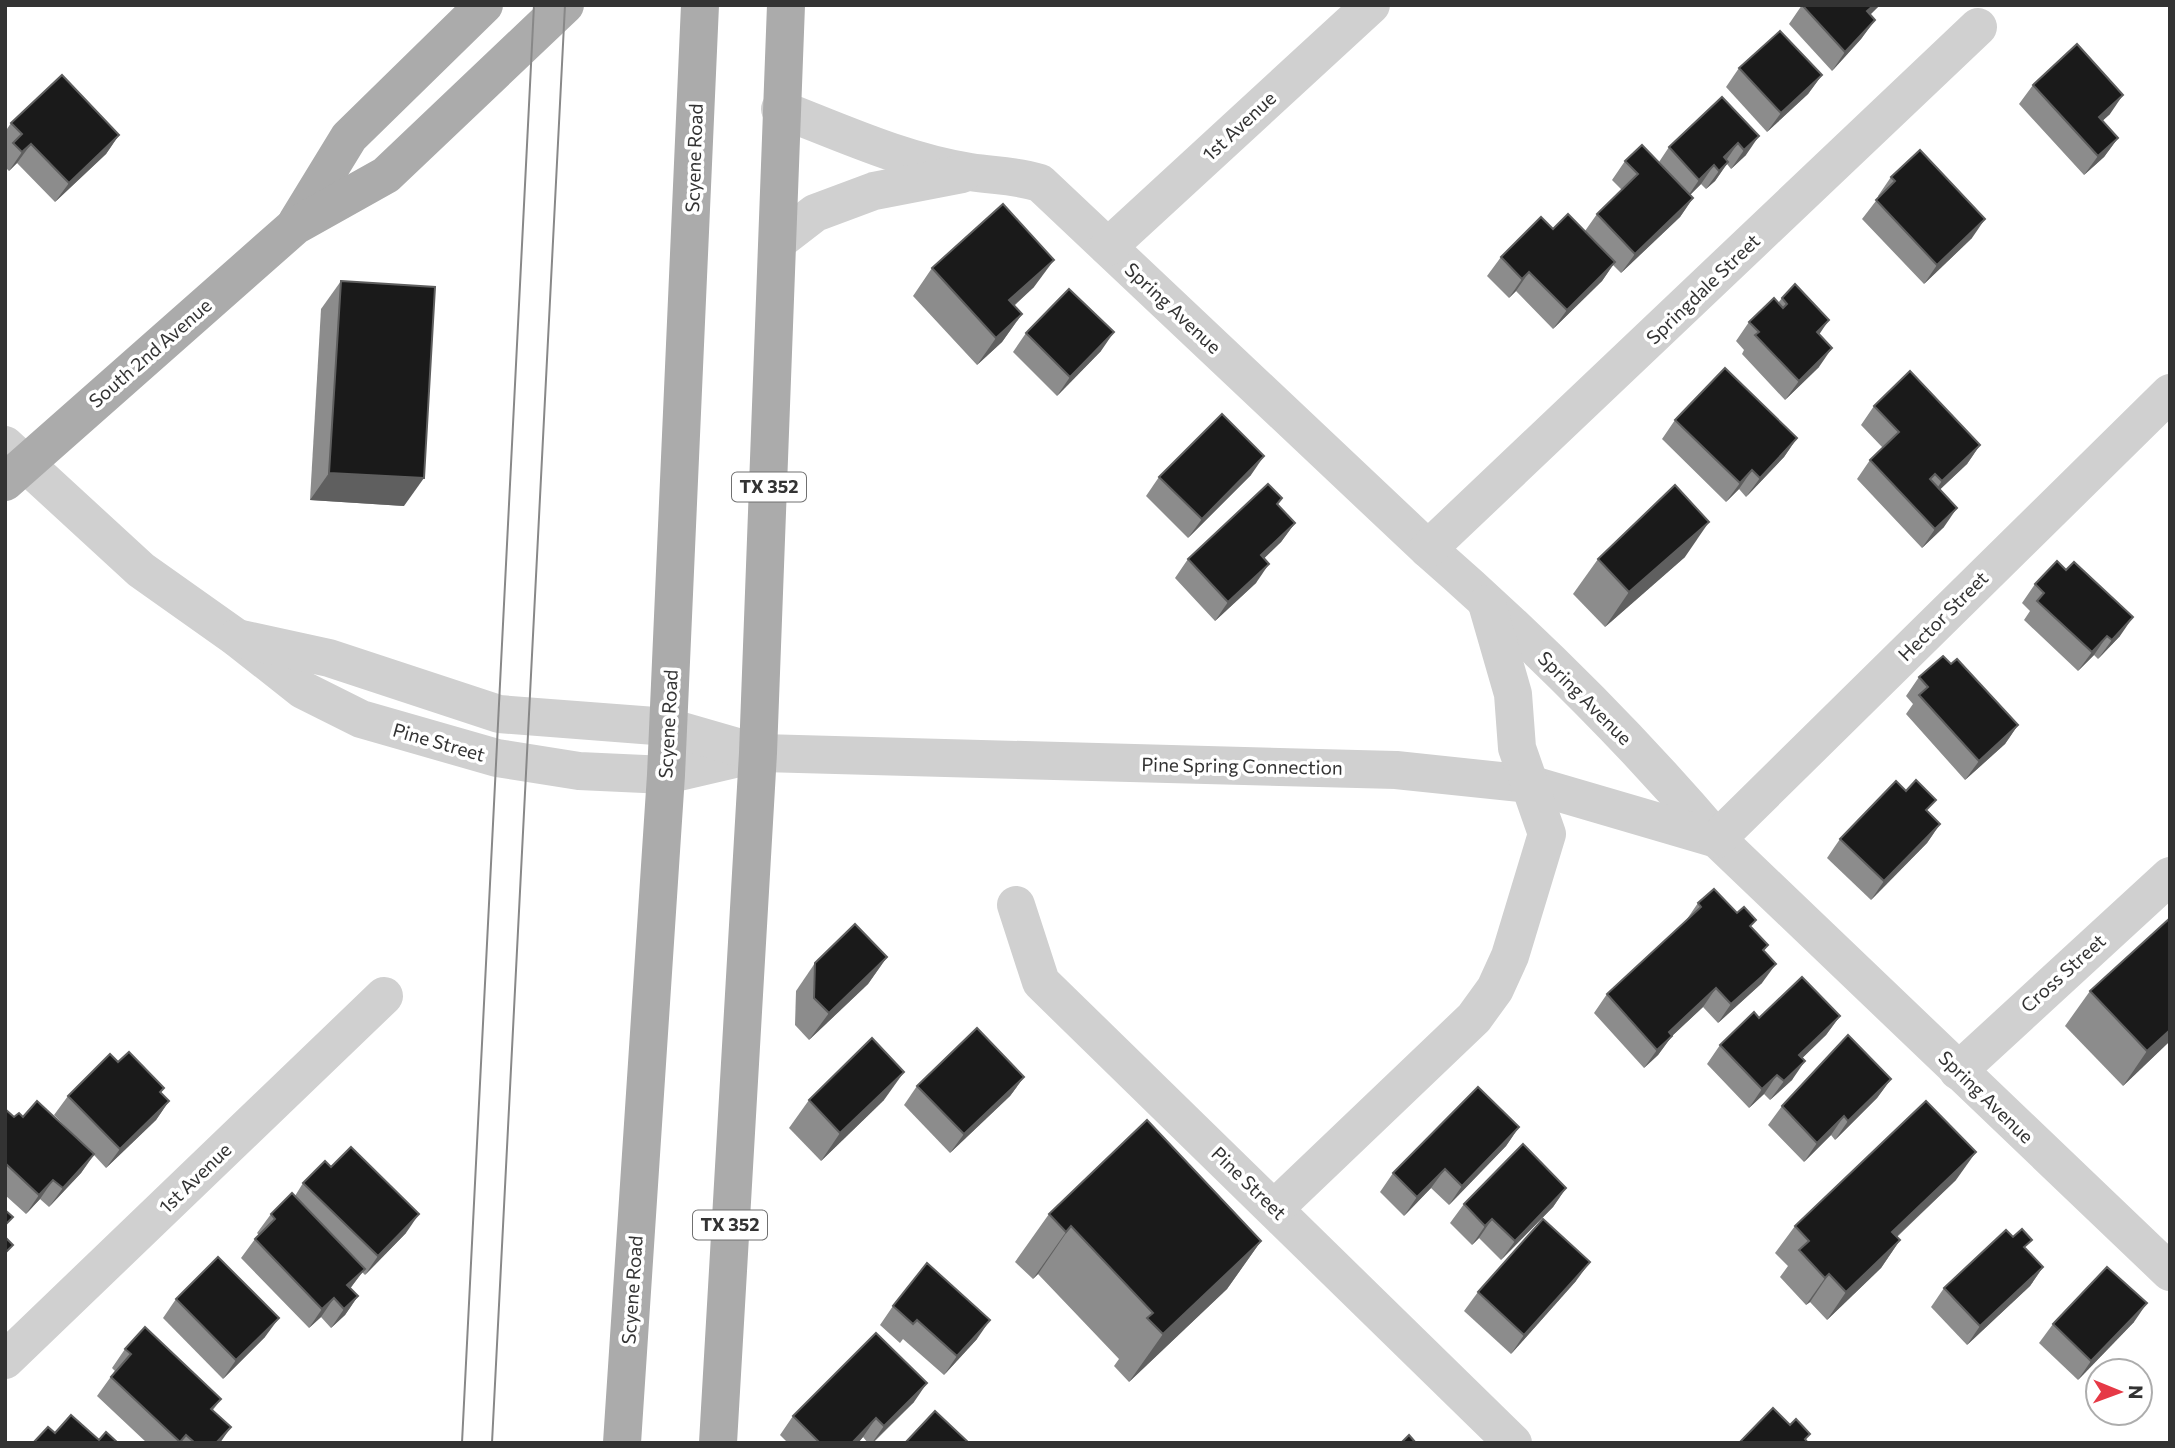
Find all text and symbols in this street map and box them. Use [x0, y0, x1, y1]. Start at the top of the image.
street label: 1st Avenue [1197, 86, 1280, 165]
street label: Scyene Road [680, 103, 707, 213]
street label: Springdale Street [1641, 228, 1764, 349]
street label: Spring Avenue [1121, 257, 1226, 358]
street label: South 2nd Avenue [84, 293, 216, 412]
road number: TX 352 [732, 472, 806, 502]
street label: Hector Street [1893, 566, 1992, 665]
street label: Spring Avenue [1534, 646, 1637, 749]
street label: Scyene Road [653, 669, 682, 779]
street label: Pine Street [390, 717, 488, 766]
street label: Pine Spring Connection [1141, 752, 1343, 779]
street label: Cross Street [2016, 928, 2110, 1017]
street label: Spring Avenue [1934, 1046, 2039, 1148]
street label: 1st Avenue [154, 1138, 236, 1218]
street label: Pine Street [1207, 1141, 1292, 1224]
road number: TX 352 [693, 1210, 767, 1240]
street label: Scyene Road [616, 1235, 647, 1345]
north arrow [2084, 1357, 2154, 1427]
text: N [2125, 1385, 2148, 1400]

